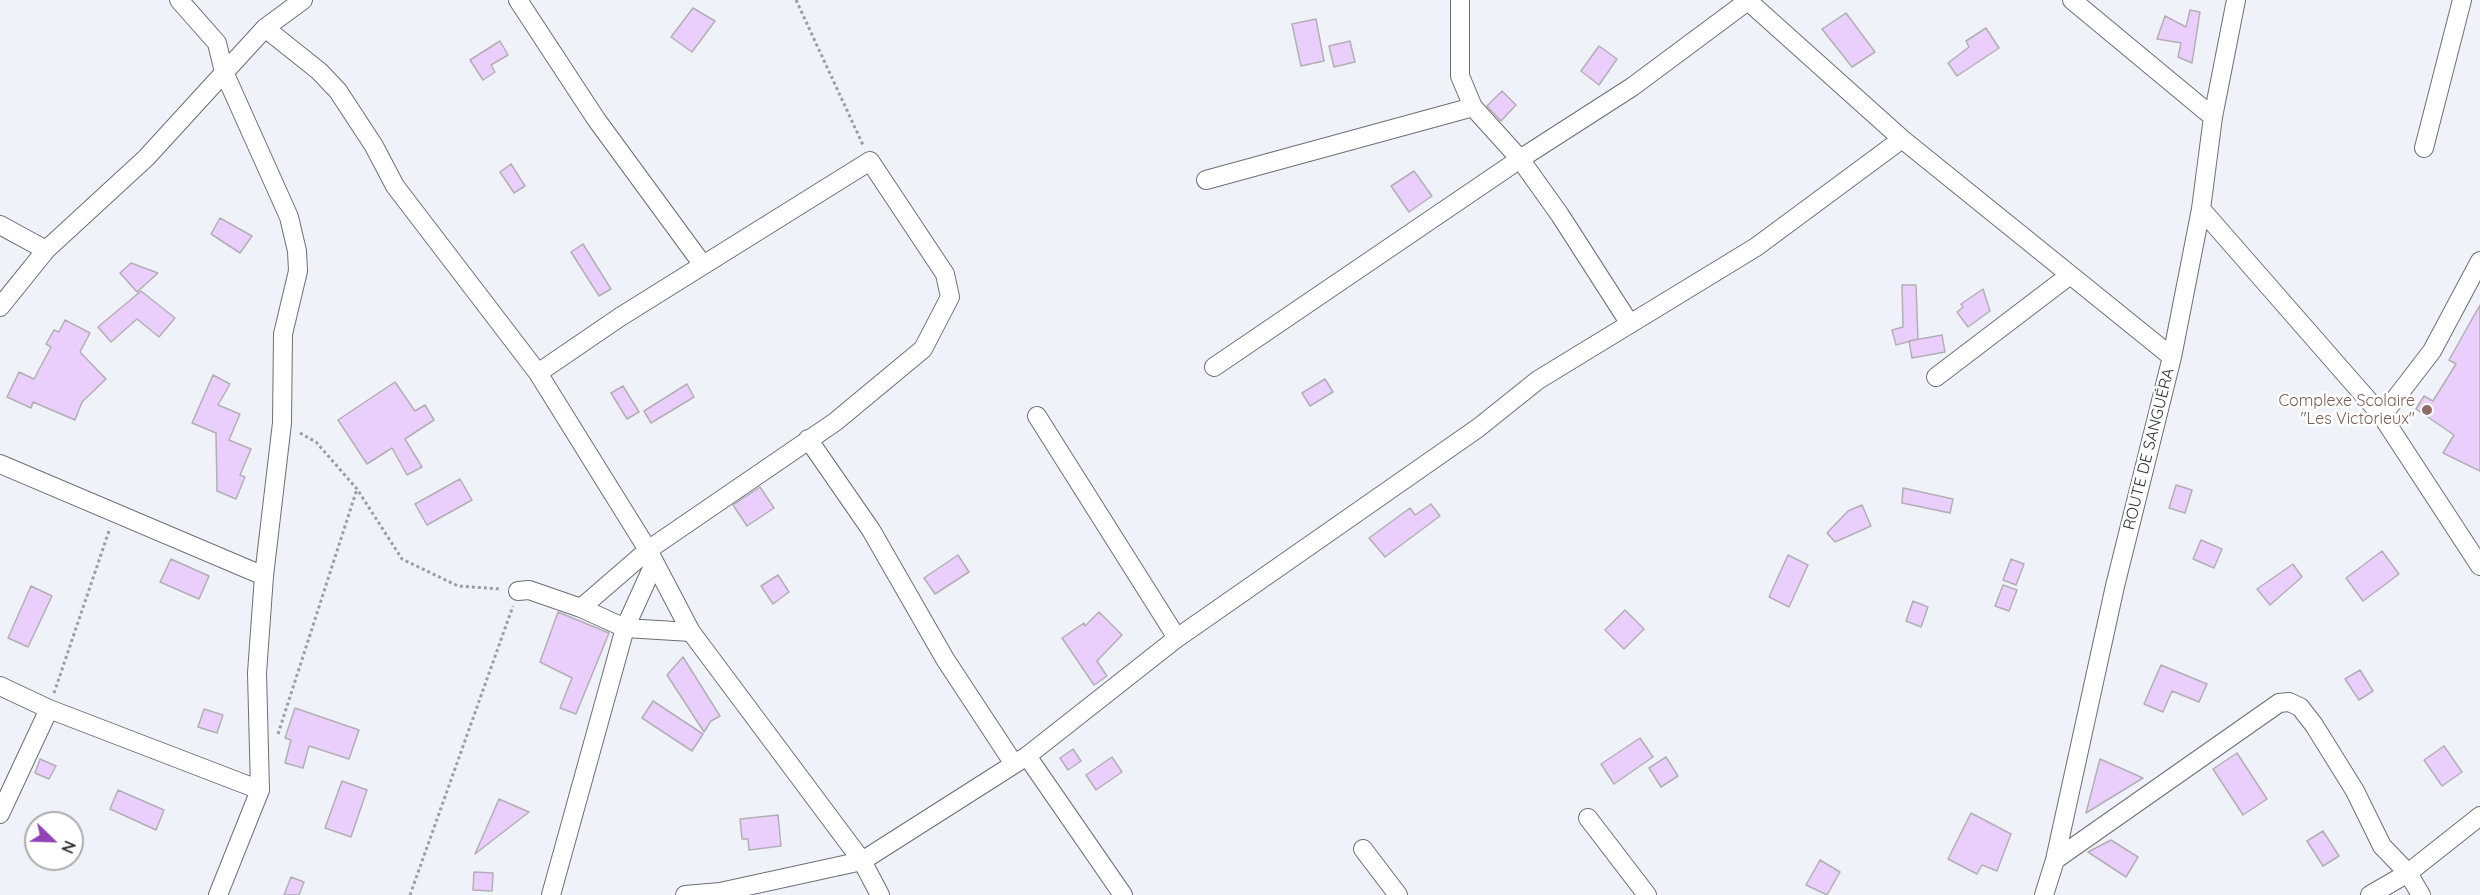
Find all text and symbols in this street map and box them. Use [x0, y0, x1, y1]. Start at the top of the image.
street label: ROUTE DE SANGUÉRA [2120, 366, 2178, 532]
place label: Complexe Scolaire "Les Victorieux" [2279, 391, 2415, 429]
marker: Complexe Scolaire "Les Victorieux" [2420, 403, 2434, 417]
north arrow [24, 811, 84, 871]
text: N [57, 838, 80, 857]

